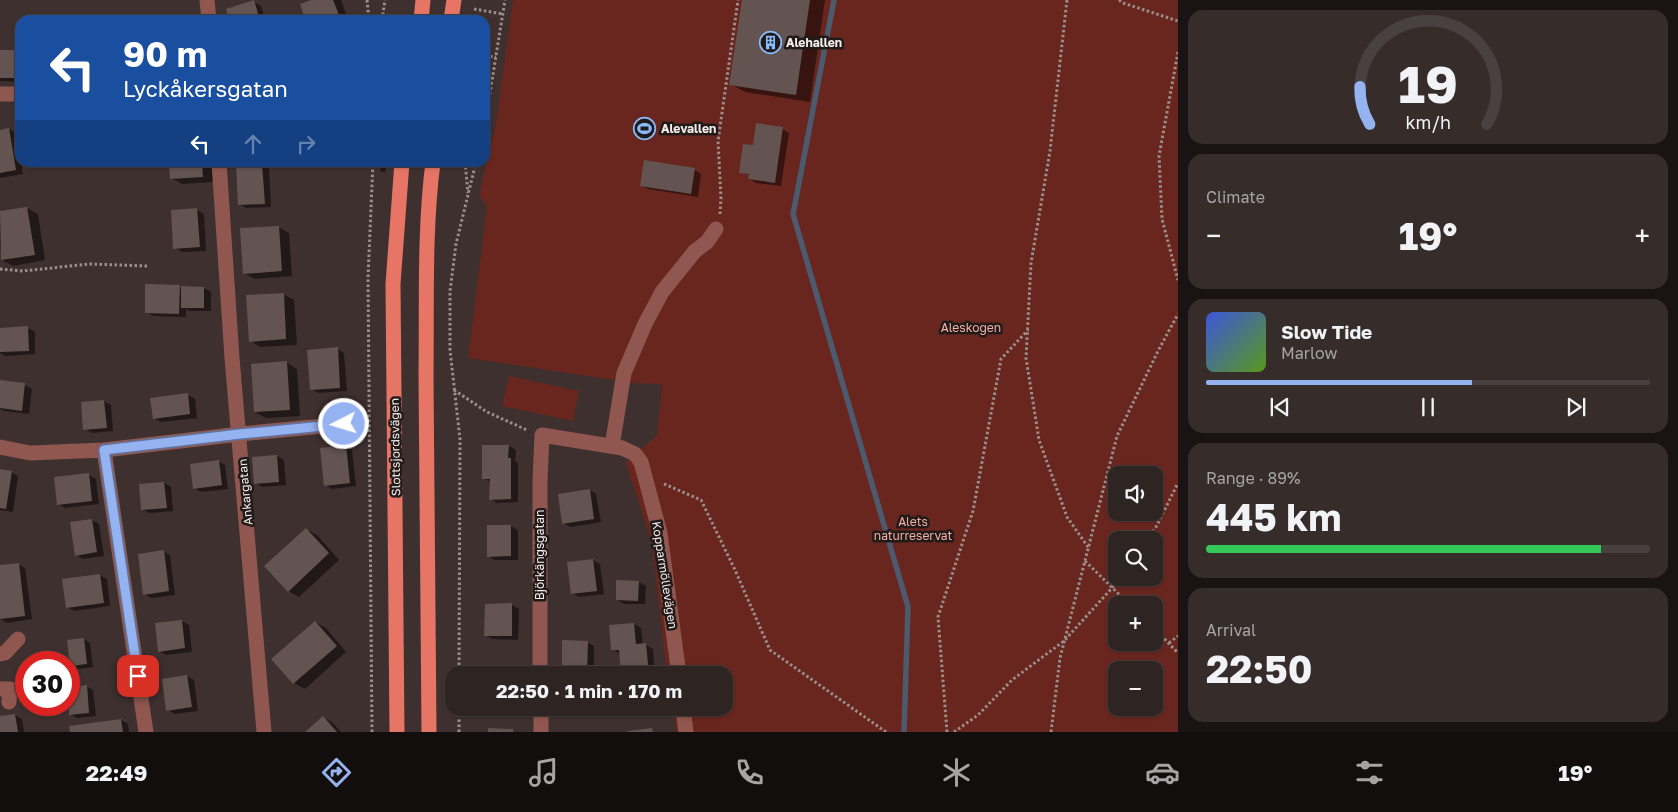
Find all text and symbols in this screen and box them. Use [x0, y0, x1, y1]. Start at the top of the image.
building icon: Alehallen [758, 30, 782, 54]
text: 90 m [123, 33, 207, 75]
icon: left [40, 35, 105, 100]
place label: Alehallen [786, 35, 842, 50]
text: 19 [1398, 52, 1458, 114]
text: Lyckåkersgatan [123, 75, 288, 102]
text: km/h [1405, 111, 1451, 133]
sports icon: Alevallen [633, 116, 657, 140]
place label: Alevallen [661, 121, 716, 136]
icon: left [186, 130, 214, 158]
icon: ahead [239, 130, 267, 158]
icon: right [292, 130, 320, 158]
text: Climate [1206, 187, 1265, 207]
text: 19° [1399, 213, 1457, 258]
text: − [1206, 219, 1221, 252]
text: + [1635, 219, 1650, 252]
park label: Aleskogen [941, 320, 1001, 335]
text: Slow Tide [1281, 320, 1372, 343]
text: Marlow [1281, 343, 1337, 363]
icon: previous [1266, 393, 1294, 421]
icon: pause [1414, 393, 1442, 421]
icon: next [1562, 393, 1590, 421]
position arrow [317, 397, 369, 449]
street label: Slottsjordsvägen [387, 398, 403, 496]
street label: Ankargatan [235, 458, 255, 526]
map controls [1108, 466, 1163, 716]
button: sound [1108, 466, 1163, 521]
text: Range · 89% [1206, 468, 1300, 488]
text: 445 km [1206, 494, 1341, 539]
street label: Björkängsgatan [532, 510, 547, 600]
park label: Alets naturreservat [874, 514, 952, 543]
street label: Kopparmöllevägen [649, 520, 681, 630]
button: search [1108, 531, 1163, 586]
button: + [1108, 596, 1163, 651]
text: Arrival [1206, 620, 1256, 640]
text: 22:50 [1206, 646, 1312, 691]
speed limit sign: 30 [15, 651, 80, 716]
pin [117, 655, 159, 697]
button: − [1108, 661, 1163, 716]
icon: arrive [124, 662, 152, 690]
text: 22:50 · 1 min · 170 m [496, 679, 682, 702]
icon: directions [319, 755, 354, 790]
icon: music [526, 755, 561, 790]
icon: phone [732, 755, 767, 790]
icon: climate [939, 755, 974, 790]
icon: car [1145, 755, 1180, 790]
icon: filters [1352, 755, 1387, 790]
text: 22:49 [86, 759, 147, 786]
text: 19° [1558, 759, 1592, 786]

